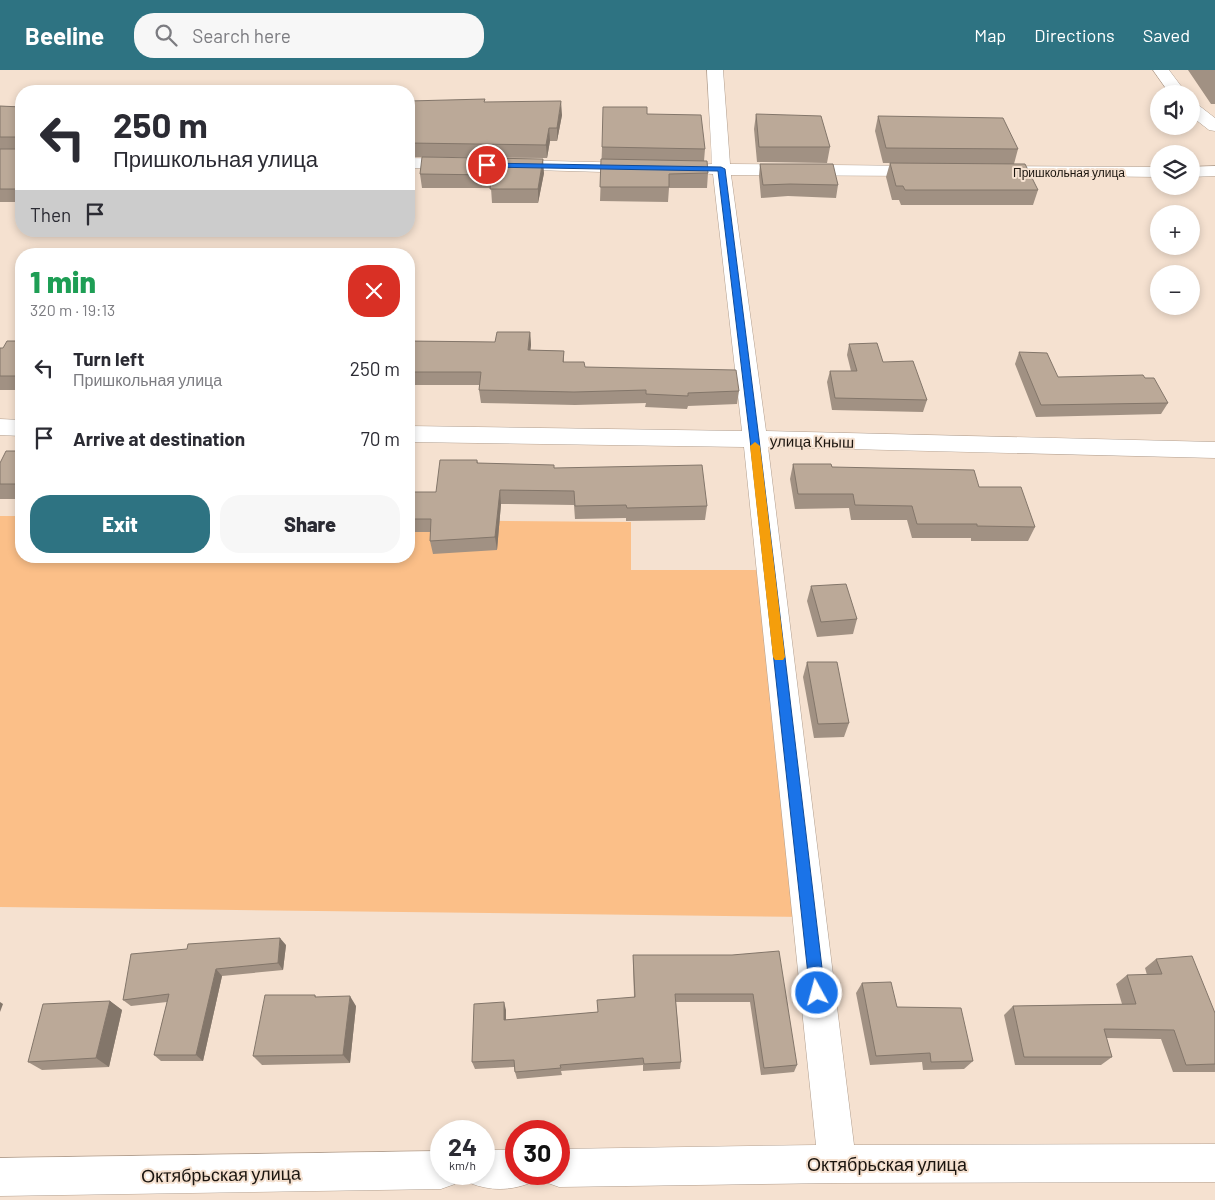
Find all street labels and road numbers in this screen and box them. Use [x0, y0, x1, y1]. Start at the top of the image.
street label: Пришкольная улица [1013, 165, 1125, 180]
street label: улица Кныш [770, 431, 854, 451]
street label: Октябрьская улица [807, 1153, 968, 1175]
street label: Октябрьская улица [141, 1162, 302, 1186]

